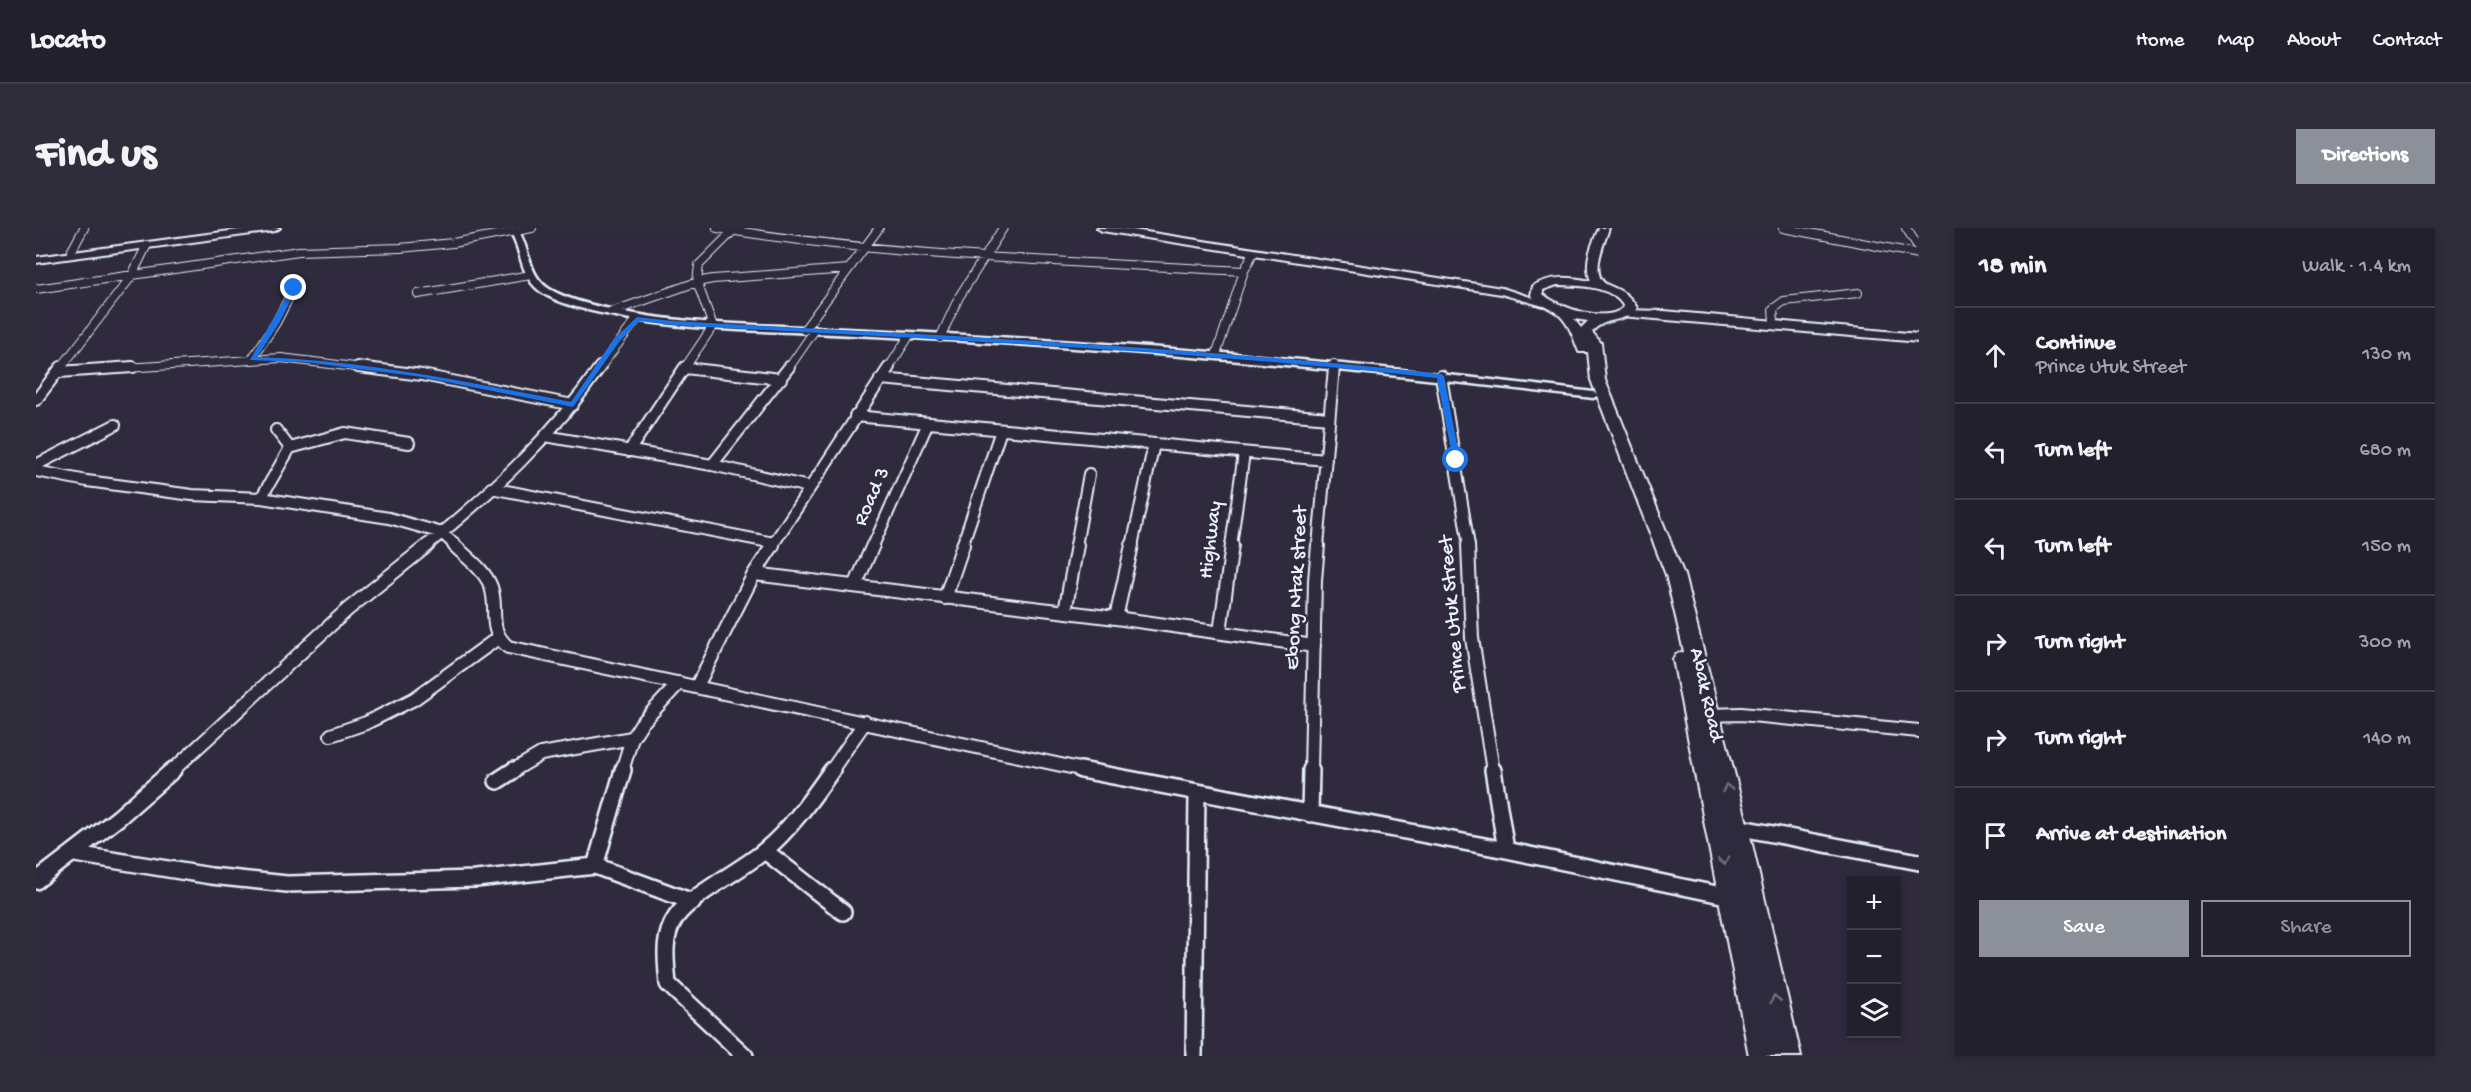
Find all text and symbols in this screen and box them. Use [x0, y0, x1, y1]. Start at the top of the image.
text: Locato [30, 25, 106, 58]
text: Home [2136, 29, 2184, 54]
text: Map [2217, 29, 2254, 54]
text: About [2287, 29, 2340, 54]
text: Contact [2373, 29, 2441, 54]
button: Directions [2296, 129, 2435, 184]
text: Find us [36, 132, 156, 181]
text: 18 min [1979, 252, 2046, 283]
text: Walk · 1.4 km [2302, 256, 2411, 279]
route end [280, 274, 306, 300]
text: Continue [2036, 331, 2116, 357]
icon: ahead [1979, 339, 2012, 372]
text: 130 m [2362, 344, 2411, 367]
text: Prince Utuk Street [2036, 357, 2186, 380]
icon: left [1979, 435, 2012, 468]
text: Turn left [2036, 438, 2110, 464]
text: 680 m [2360, 440, 2411, 463]
route start [1442, 446, 1468, 472]
street label: Road 3 [849, 464, 897, 530]
street label: Highway [1195, 500, 1229, 580]
street label: Ebong Ntak street [1281, 503, 1315, 671]
icon: left [1979, 531, 2012, 564]
street label: Prince Utuk Street [1434, 532, 1473, 694]
text: Turn left [2036, 534, 2110, 560]
text: 150 m [2362, 536, 2411, 559]
icon: right [1979, 627, 2012, 660]
text: Turn right [2036, 630, 2124, 656]
text: 300 m [2359, 632, 2411, 655]
street label: Abak Road [1682, 646, 1728, 746]
icon: right [1979, 723, 2012, 756]
text: Turn right [2036, 726, 2124, 752]
text: 140 m [2363, 728, 2411, 751]
one-way arrow [1721, 783, 1734, 793]
icon: arrive [1979, 819, 2012, 852]
text: Arrive at destination [2036, 822, 2226, 848]
one-way arrow [1717, 856, 1730, 866]
map controls [1847, 876, 1901, 1038]
button: + [1847, 876, 1901, 930]
button: Save [1979, 900, 2189, 957]
button: Share [2201, 900, 2411, 957]
button: − [1847, 930, 1901, 984]
button: layers [1847, 984, 1901, 1038]
one-way arrow [1769, 994, 1782, 1004]

